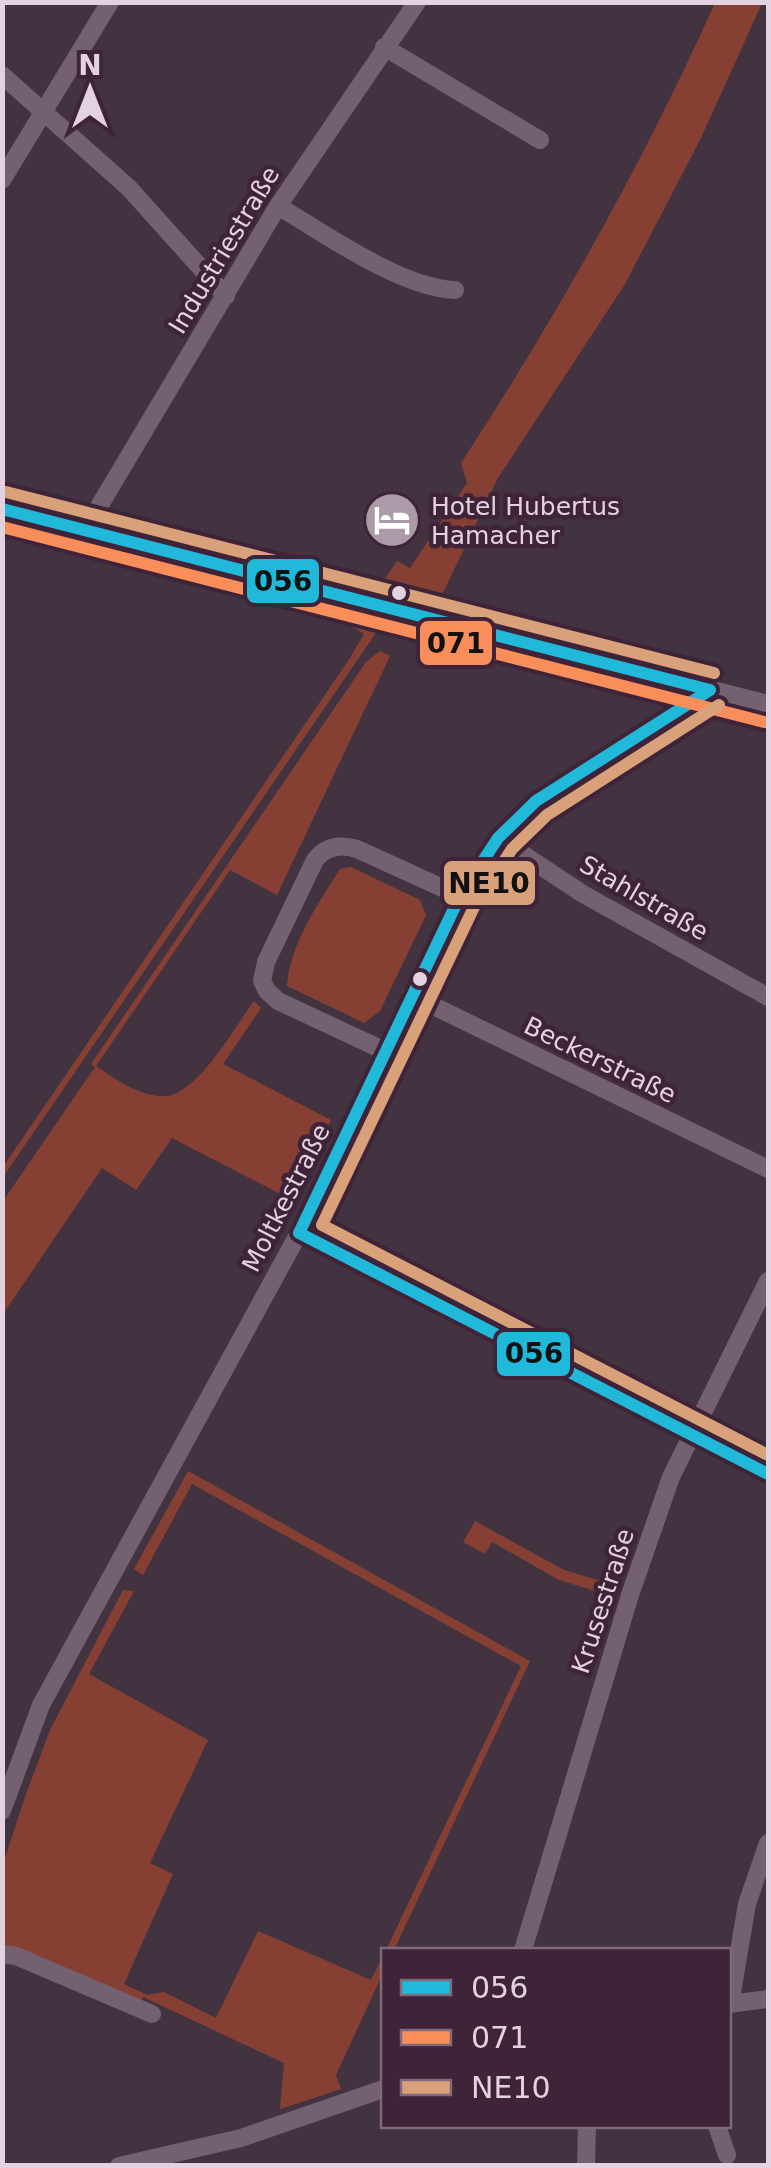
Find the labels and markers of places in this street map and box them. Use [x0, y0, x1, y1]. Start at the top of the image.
hotel icon: Hotel Hubertus Hamacher [362, 490, 422, 550]
place label: Hotel Hubertus Hamacher [431, 492, 620, 550]
unlabelled marker [389, 583, 409, 603]
unlabelled marker [410, 969, 430, 989]

